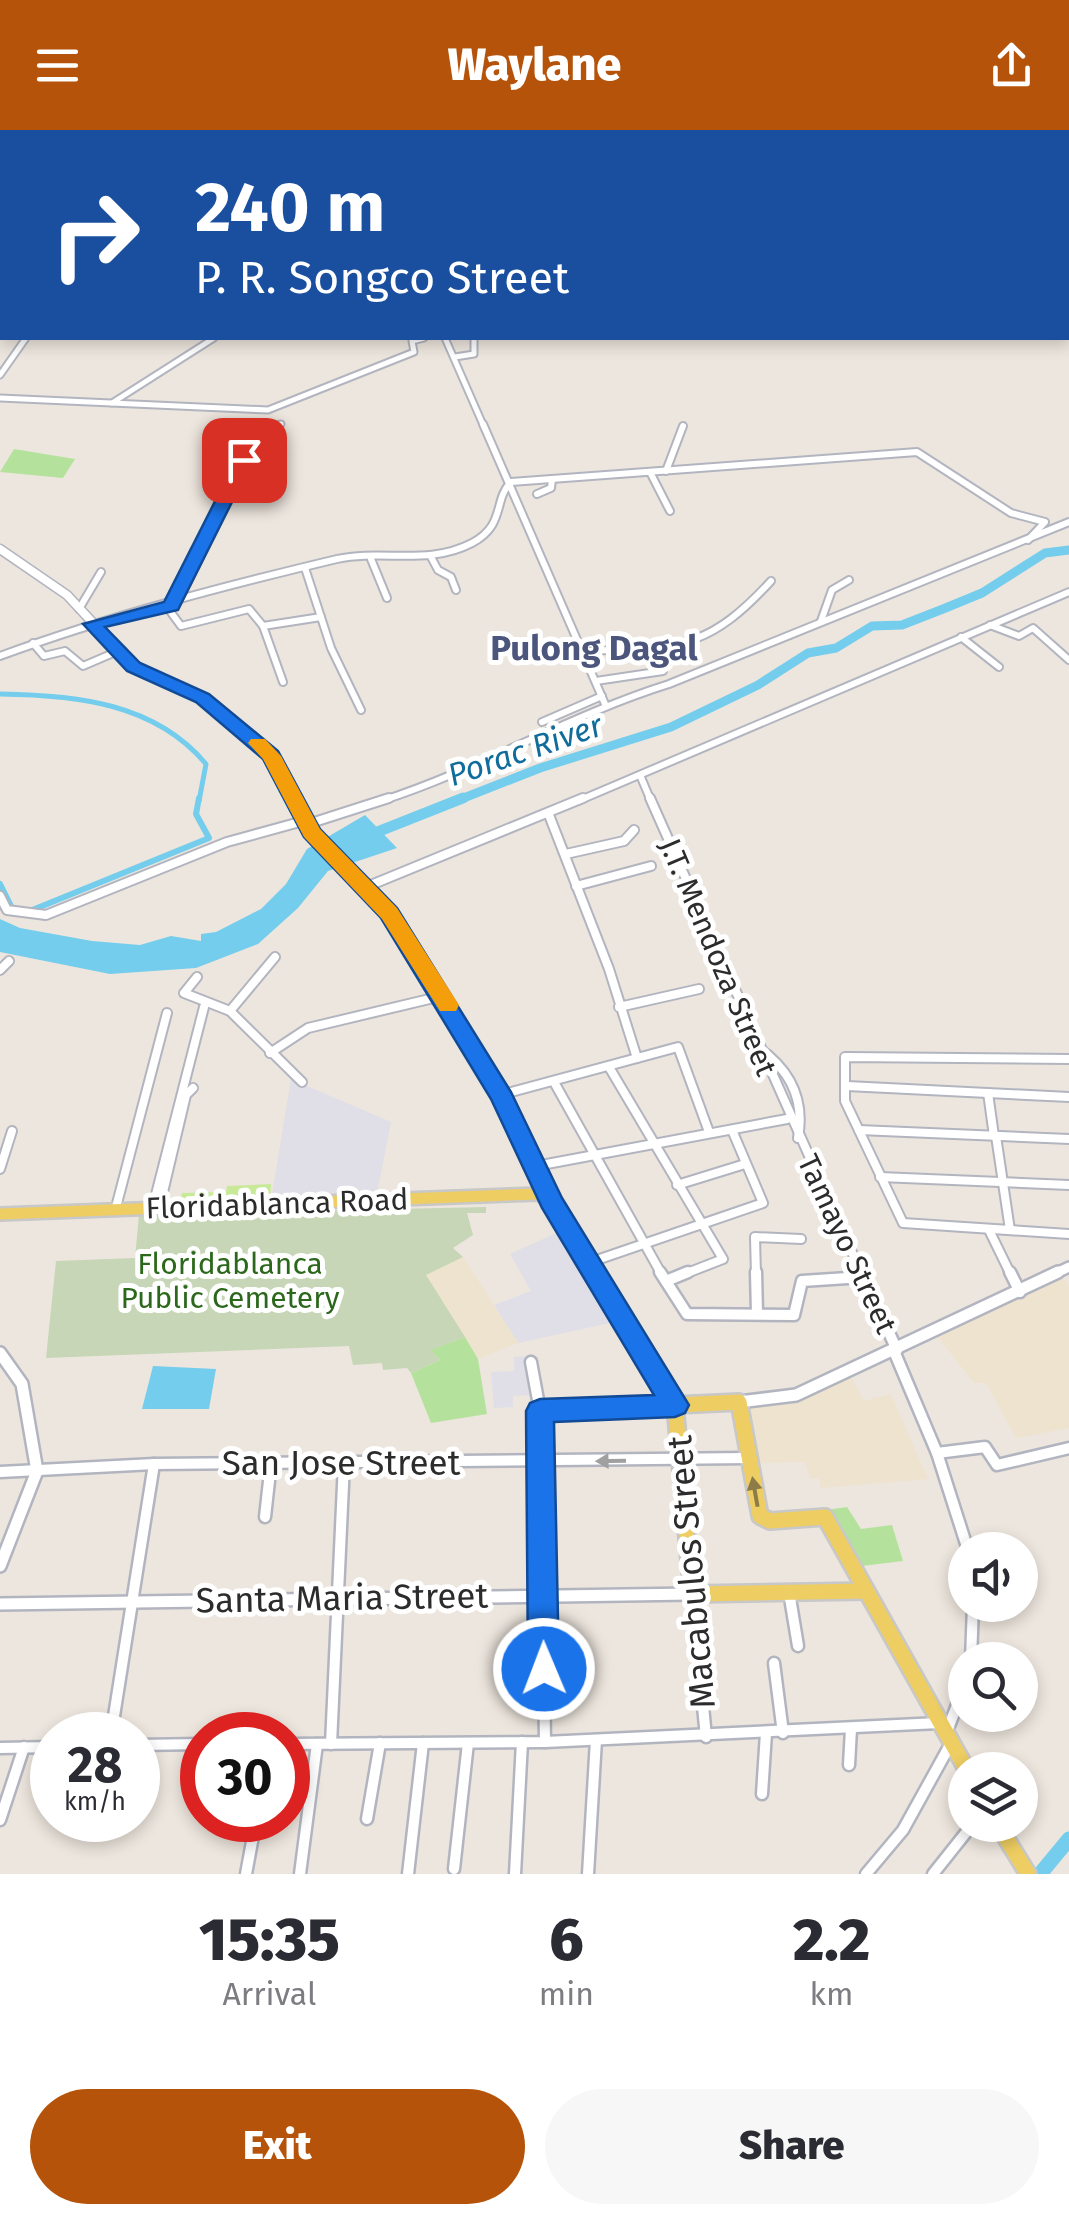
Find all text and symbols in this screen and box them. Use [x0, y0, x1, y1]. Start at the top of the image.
icon: menu [30, 38, 85, 93]
text: Waylane [448, 38, 621, 92]
icon: share [984, 38, 1039, 93]
text: 240 m [195, 166, 385, 250]
icon: right [30, 170, 160, 300]
text: P. R. Songco Street [195, 251, 569, 305]
pin [202, 418, 287, 503]
icon: arrive [217, 433, 272, 488]
district label: Pulong Dagal [490, 627, 698, 669]
water label: Porac River [443, 705, 609, 794]
street label: J.T. Mendoza Street [652, 833, 784, 1081]
street label: Tamayo Street [790, 1149, 904, 1339]
street label: Floridablanca Road [145, 1181, 409, 1227]
park label: Floridablanca Public Cemetery [120, 1246, 340, 1316]
street label: Macabulos Street [658, 1433, 724, 1710]
street label: San Jose Street [222, 1442, 461, 1484]
one-way arrow [595, 1453, 627, 1469]
one-way arrow [747, 1476, 762, 1507]
map controls [948, 1532, 1038, 1842]
button: sound [948, 1532, 1038, 1622]
street label: Santa Maria Street [196, 1574, 489, 1622]
position arrow [492, 1617, 596, 1721]
button: search [948, 1642, 1038, 1732]
speed limit sign: 30 [180, 1712, 310, 1842]
text: 28 [68, 1735, 122, 1795]
button: layers [948, 1752, 1038, 1842]
text: km/h [64, 1787, 126, 1817]
text: 15:35 [199, 1904, 340, 1976]
text: 6 [549, 1904, 584, 1976]
text: 2.2 [793, 1904, 870, 1976]
text: Arrival [223, 1975, 316, 2013]
text: min [539, 1975, 594, 2013]
text: km [810, 1975, 853, 2013]
button: Exit [30, 2089, 525, 2204]
button: Share [545, 2089, 1039, 2204]

